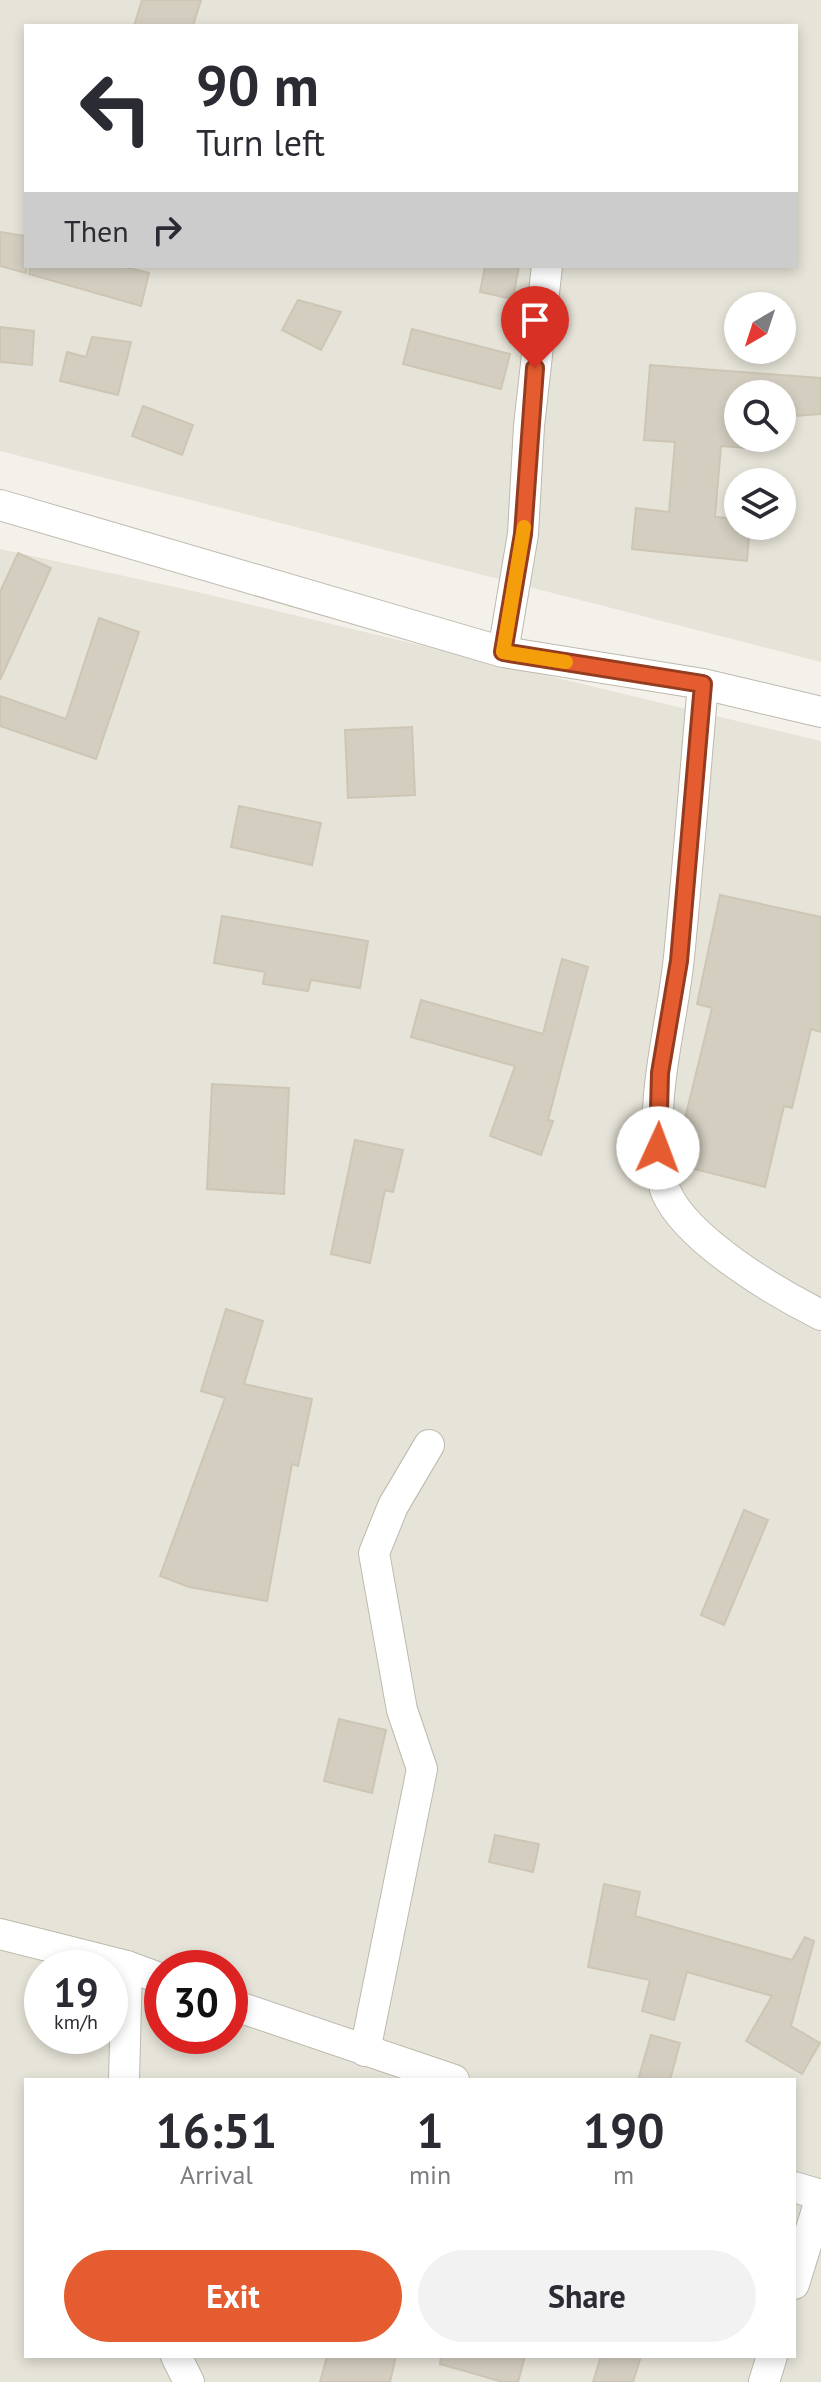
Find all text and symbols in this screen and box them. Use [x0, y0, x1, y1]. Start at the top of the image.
text: 90 m [196, 49, 319, 121]
icon: left [64, 56, 168, 160]
text: Turn left [196, 119, 325, 166]
icon: right [145, 208, 189, 252]
text: Then [64, 211, 129, 250]
pin [501, 286, 569, 368]
north arrow [724, 292, 796, 364]
map controls [724, 292, 796, 540]
icon: arrive [513, 298, 557, 342]
button: search [724, 380, 796, 452]
button: layers [724, 468, 796, 540]
position arrow [616, 1106, 700, 1190]
speed limit sign: 30 [144, 1950, 248, 2054]
text: 19 [53, 1966, 99, 2018]
text: km/h [54, 2009, 98, 2035]
text: 16:51 [156, 2099, 277, 2161]
text: 1 [416, 2099, 444, 2161]
text: 190 [583, 2099, 664, 2161]
text: Arrival [180, 2158, 253, 2191]
text: min [409, 2158, 451, 2191]
text: m [613, 2158, 634, 2191]
button: Exit [64, 2250, 402, 2342]
button: Share [418, 2250, 756, 2342]

